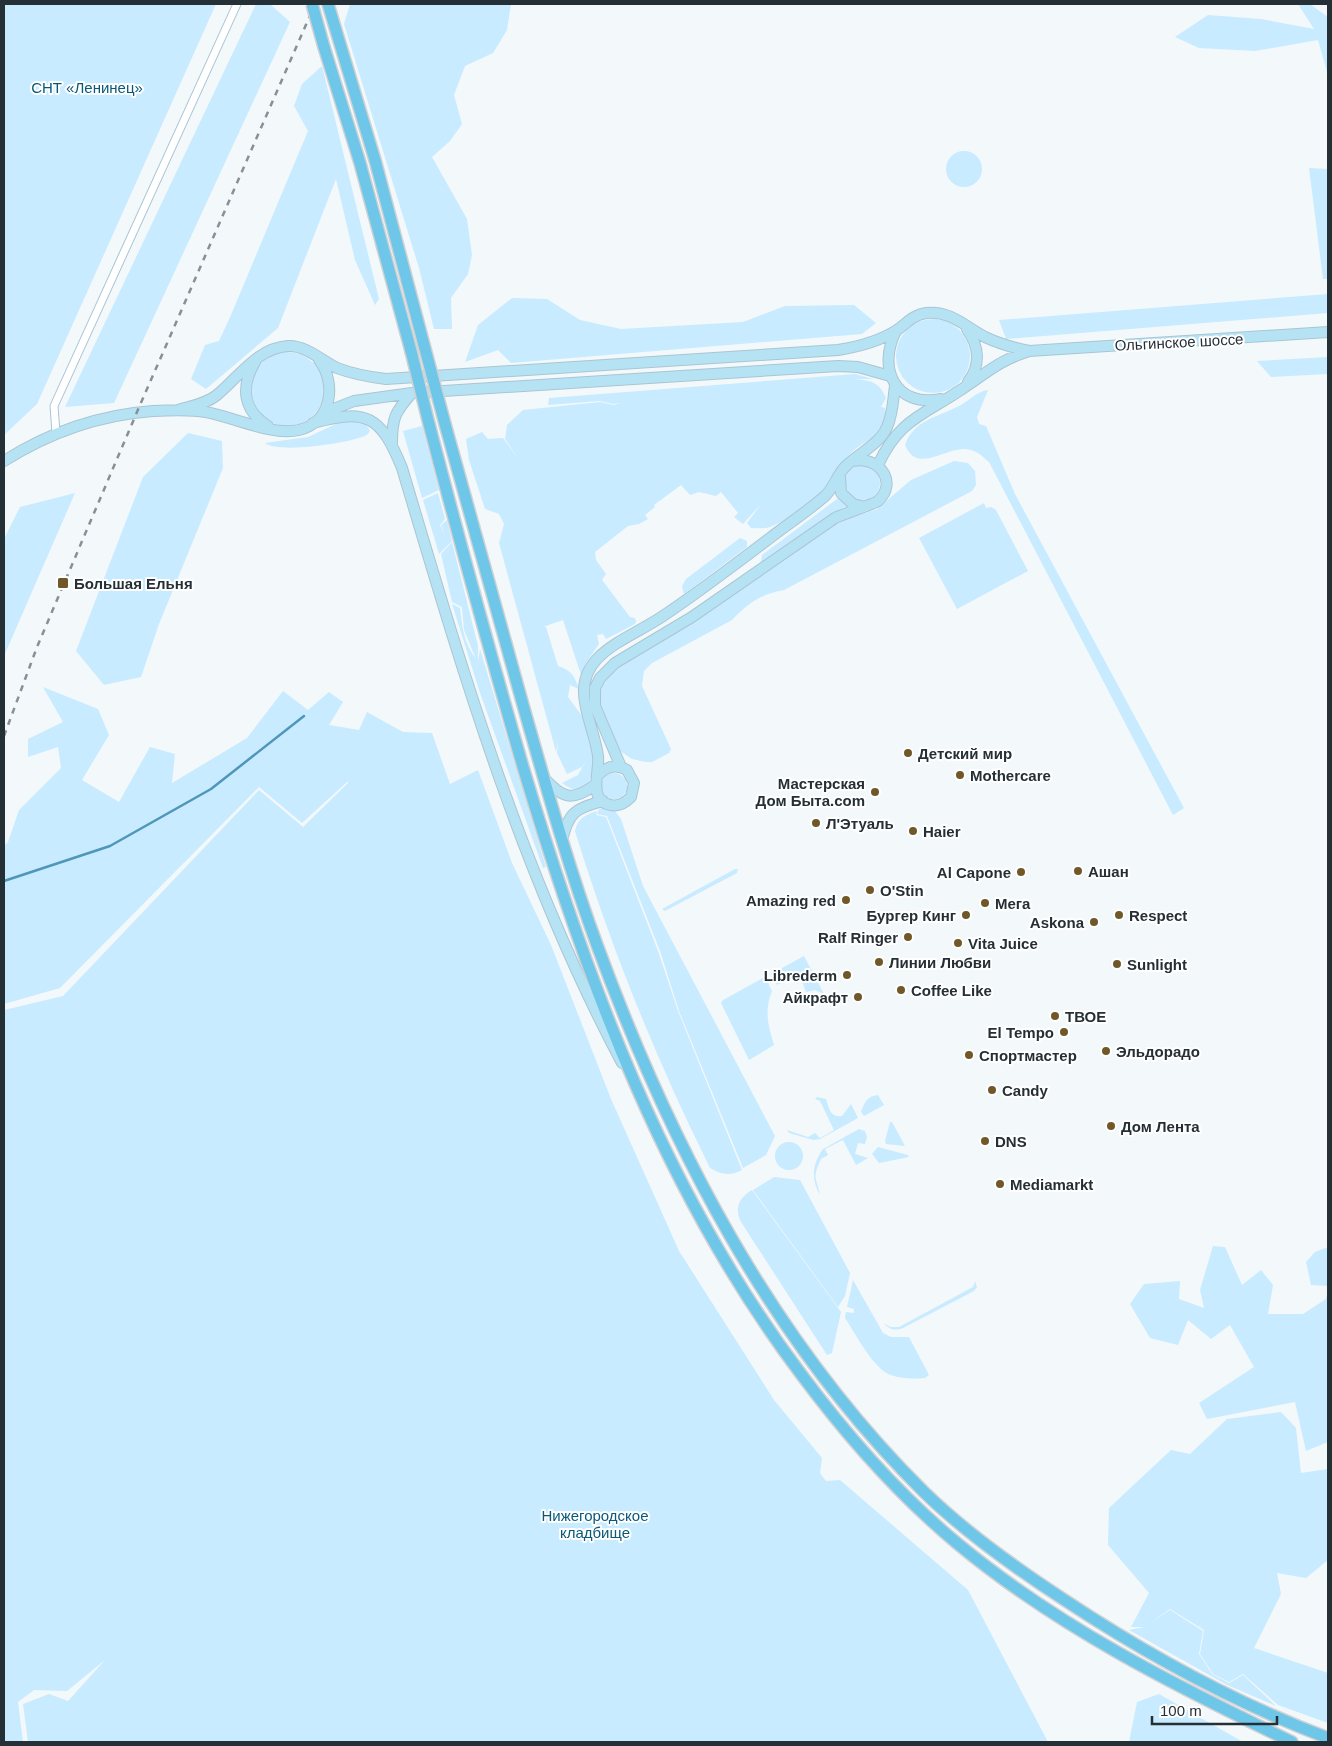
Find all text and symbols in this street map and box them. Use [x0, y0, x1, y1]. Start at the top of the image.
park label: СНТ «Ленинец» [31, 79, 143, 96]
street label: Ольгинское шоссе [1114, 330, 1244, 354]
place label: Большая Ельня [74, 575, 193, 592]
marker: Большая Ельня [56, 576, 70, 590]
place label: Детский мир [918, 745, 1012, 762]
marker: Детский мир [902, 747, 914, 759]
place label: Mothercare [970, 767, 1051, 784]
marker: Mothercare [954, 769, 966, 781]
place label: Мастерская Дом Быта.com [756, 775, 865, 809]
marker: Мастерская Дом Быта.com [869, 786, 881, 798]
place label: Л'Этуаль [826, 815, 894, 832]
marker: Л'Этуаль [810, 817, 822, 829]
place label: Haier [923, 823, 961, 840]
marker: Haier [907, 825, 919, 837]
place label: Ашан [1088, 863, 1129, 880]
place label: Al Capone [937, 864, 1011, 881]
marker: Ашан [1072, 865, 1084, 877]
marker: Al Capone [1015, 866, 1027, 878]
place label: O'Stin [880, 882, 924, 899]
marker: O'Stin [864, 884, 876, 896]
place label: Amazing red [746, 892, 836, 909]
marker: Amazing red [840, 894, 852, 906]
place label: Мега [995, 895, 1031, 912]
marker: Мега [979, 897, 991, 909]
place label: Бургер Кинг [867, 907, 956, 924]
place label: Respect [1129, 907, 1187, 924]
marker: Бургер Кинг [960, 909, 972, 921]
marker: Respect [1113, 909, 1125, 921]
place label: Askona [1030, 914, 1085, 931]
marker: Askona [1088, 916, 1100, 928]
place label: Ralf Ringer [818, 929, 898, 946]
marker: Ralf Ringer [902, 931, 914, 943]
place label: Vita Juice [968, 935, 1038, 952]
marker: Vita Juice [952, 937, 964, 949]
place label: Линии Любви [889, 954, 991, 971]
marker: Линии Любви [873, 956, 885, 968]
place label: Sunlight [1127, 956, 1187, 973]
marker: Sunlight [1111, 958, 1123, 970]
place label: Librederm [764, 967, 837, 984]
marker: Librederm [841, 969, 853, 981]
place label: Coffee Like [911, 982, 992, 999]
marker: Coffee Like [895, 984, 907, 996]
place label: Айкрафт [783, 989, 848, 1006]
marker: Айкрафт [852, 991, 864, 1003]
place label: ТВОЕ [1065, 1008, 1106, 1025]
marker: ТВОЕ [1049, 1010, 1061, 1022]
place label: El Tempo [988, 1024, 1054, 1041]
marker: El Tempo [1058, 1026, 1070, 1038]
place label: Эльдорадо [1116, 1043, 1200, 1060]
marker: Эльдорадо [1100, 1045, 1112, 1057]
place label: Спортмастер [979, 1047, 1077, 1064]
marker: Спортмастер [963, 1049, 975, 1061]
place label: Candy [1002, 1082, 1049, 1099]
marker: Candy [986, 1084, 998, 1096]
place label: Дом Лента [1121, 1118, 1200, 1135]
marker: Дом Лента [1105, 1120, 1117, 1132]
place label: DNS [995, 1133, 1027, 1150]
marker: DNS [979, 1135, 991, 1147]
place label: Mediamarkt [1010, 1176, 1093, 1193]
marker: Mediamarkt [994, 1178, 1006, 1190]
park label: Нижегородское кладбище [541, 1507, 649, 1541]
scale bar [1152, 1694, 1277, 1726]
text: 100 m [1160, 1702, 1202, 1719]

